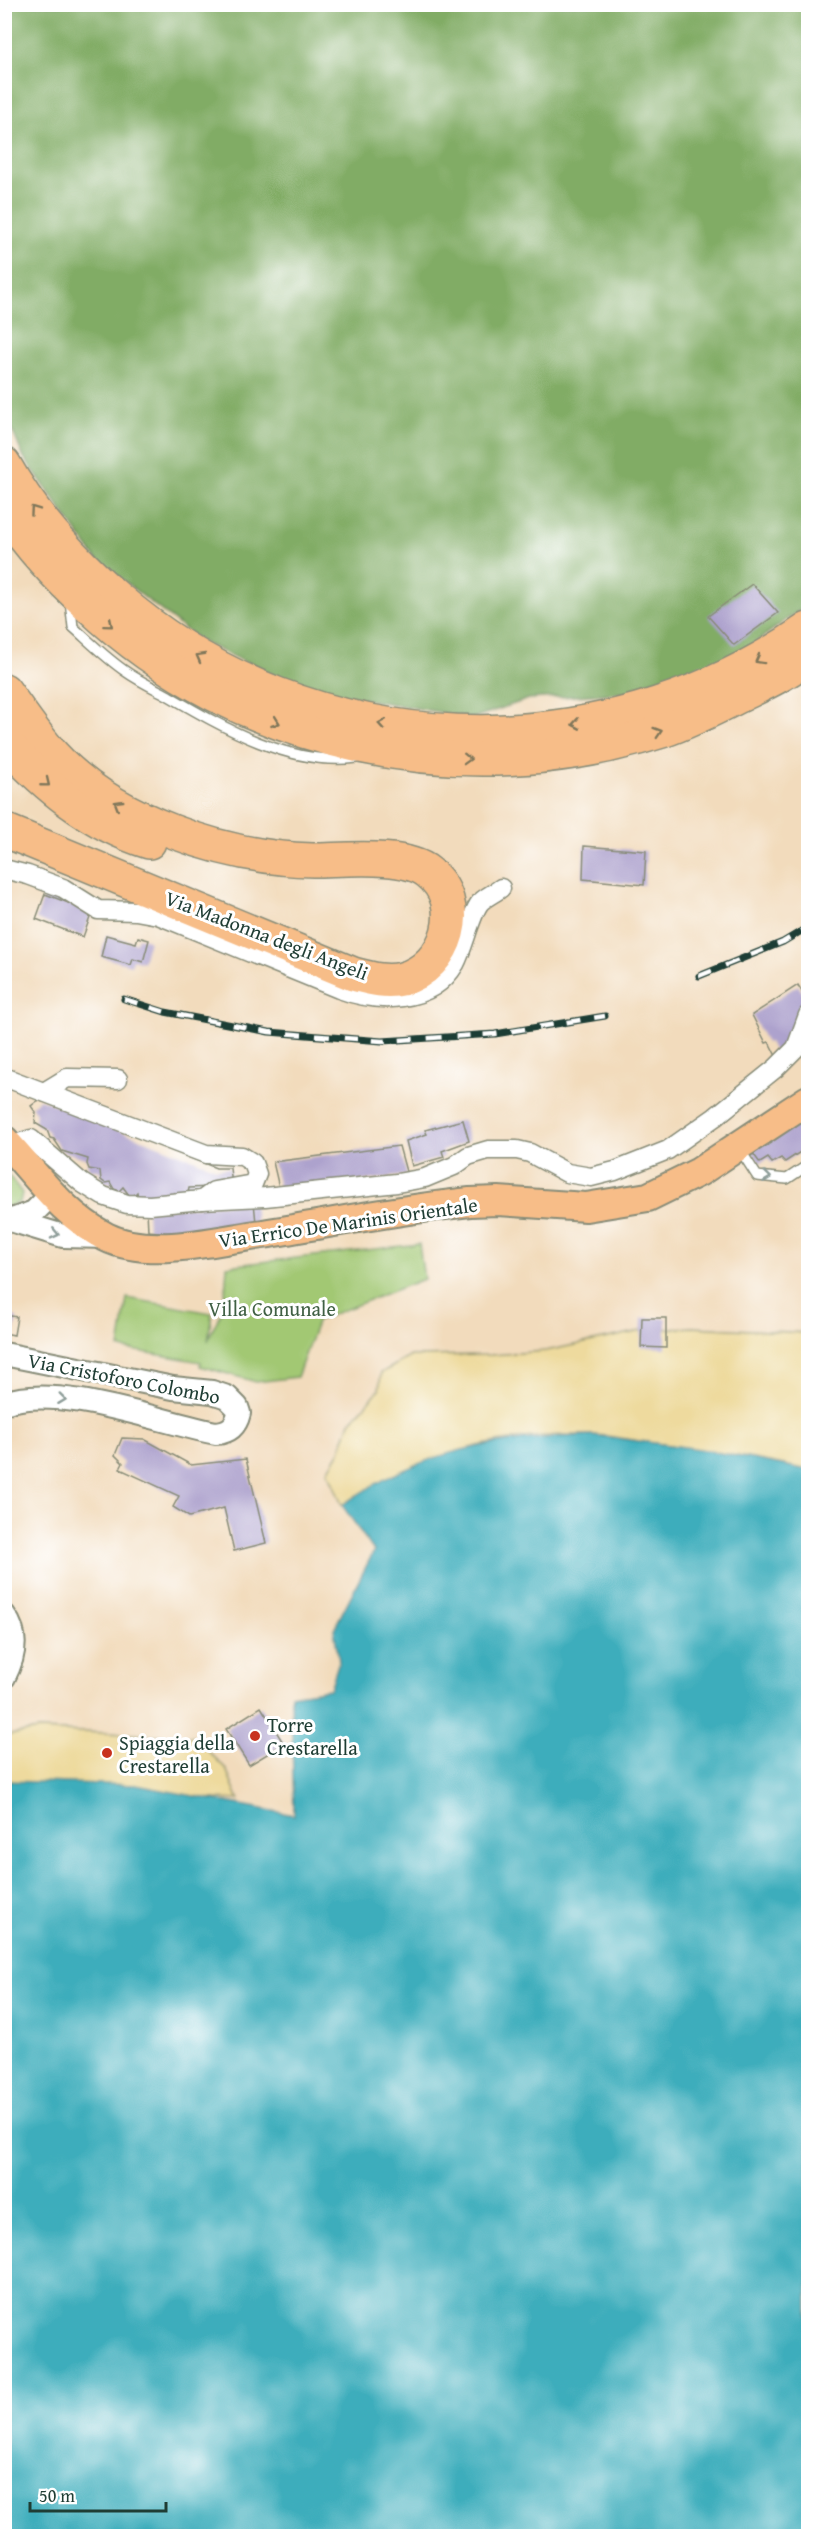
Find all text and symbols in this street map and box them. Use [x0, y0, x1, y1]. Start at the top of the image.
one-way arrow [30, 506, 41, 517]
one-way arrow [102, 617, 113, 628]
one-way arrow [196, 653, 206, 664]
one-way arrow [755, 653, 765, 664]
one-way arrow [270, 715, 281, 728]
one-way arrow [572, 717, 582, 730]
one-way arrow [378, 718, 387, 730]
one-way arrow [652, 727, 663, 739]
one-way arrow [462, 753, 471, 766]
one-way arrow [39, 776, 50, 787]
one-way arrow [114, 799, 124, 811]
street label: Via Madonna degli Angeli [161, 883, 373, 987]
one-way arrow [763, 1170, 772, 1183]
street label: Via Errico De Marinis Orientale [217, 1189, 479, 1255]
one-way arrow [49, 1226, 59, 1239]
park label: Villa Comunale [208, 1294, 336, 1323]
street label: Via Cristoforo Colombo [25, 1345, 223, 1411]
one-way arrow [58, 1393, 67, 1405]
place label: Torre Crestarella [267, 1710, 358, 1762]
place label: Spiaggia della Crestarella [119, 1728, 235, 1780]
marker: Torre Crestarella [248, 1729, 262, 1743]
marker: Spiaggia della Crestarella [100, 1746, 114, 1760]
scale bar [30, 2475, 166, 2513]
text: 50 m [39, 2482, 75, 2509]

